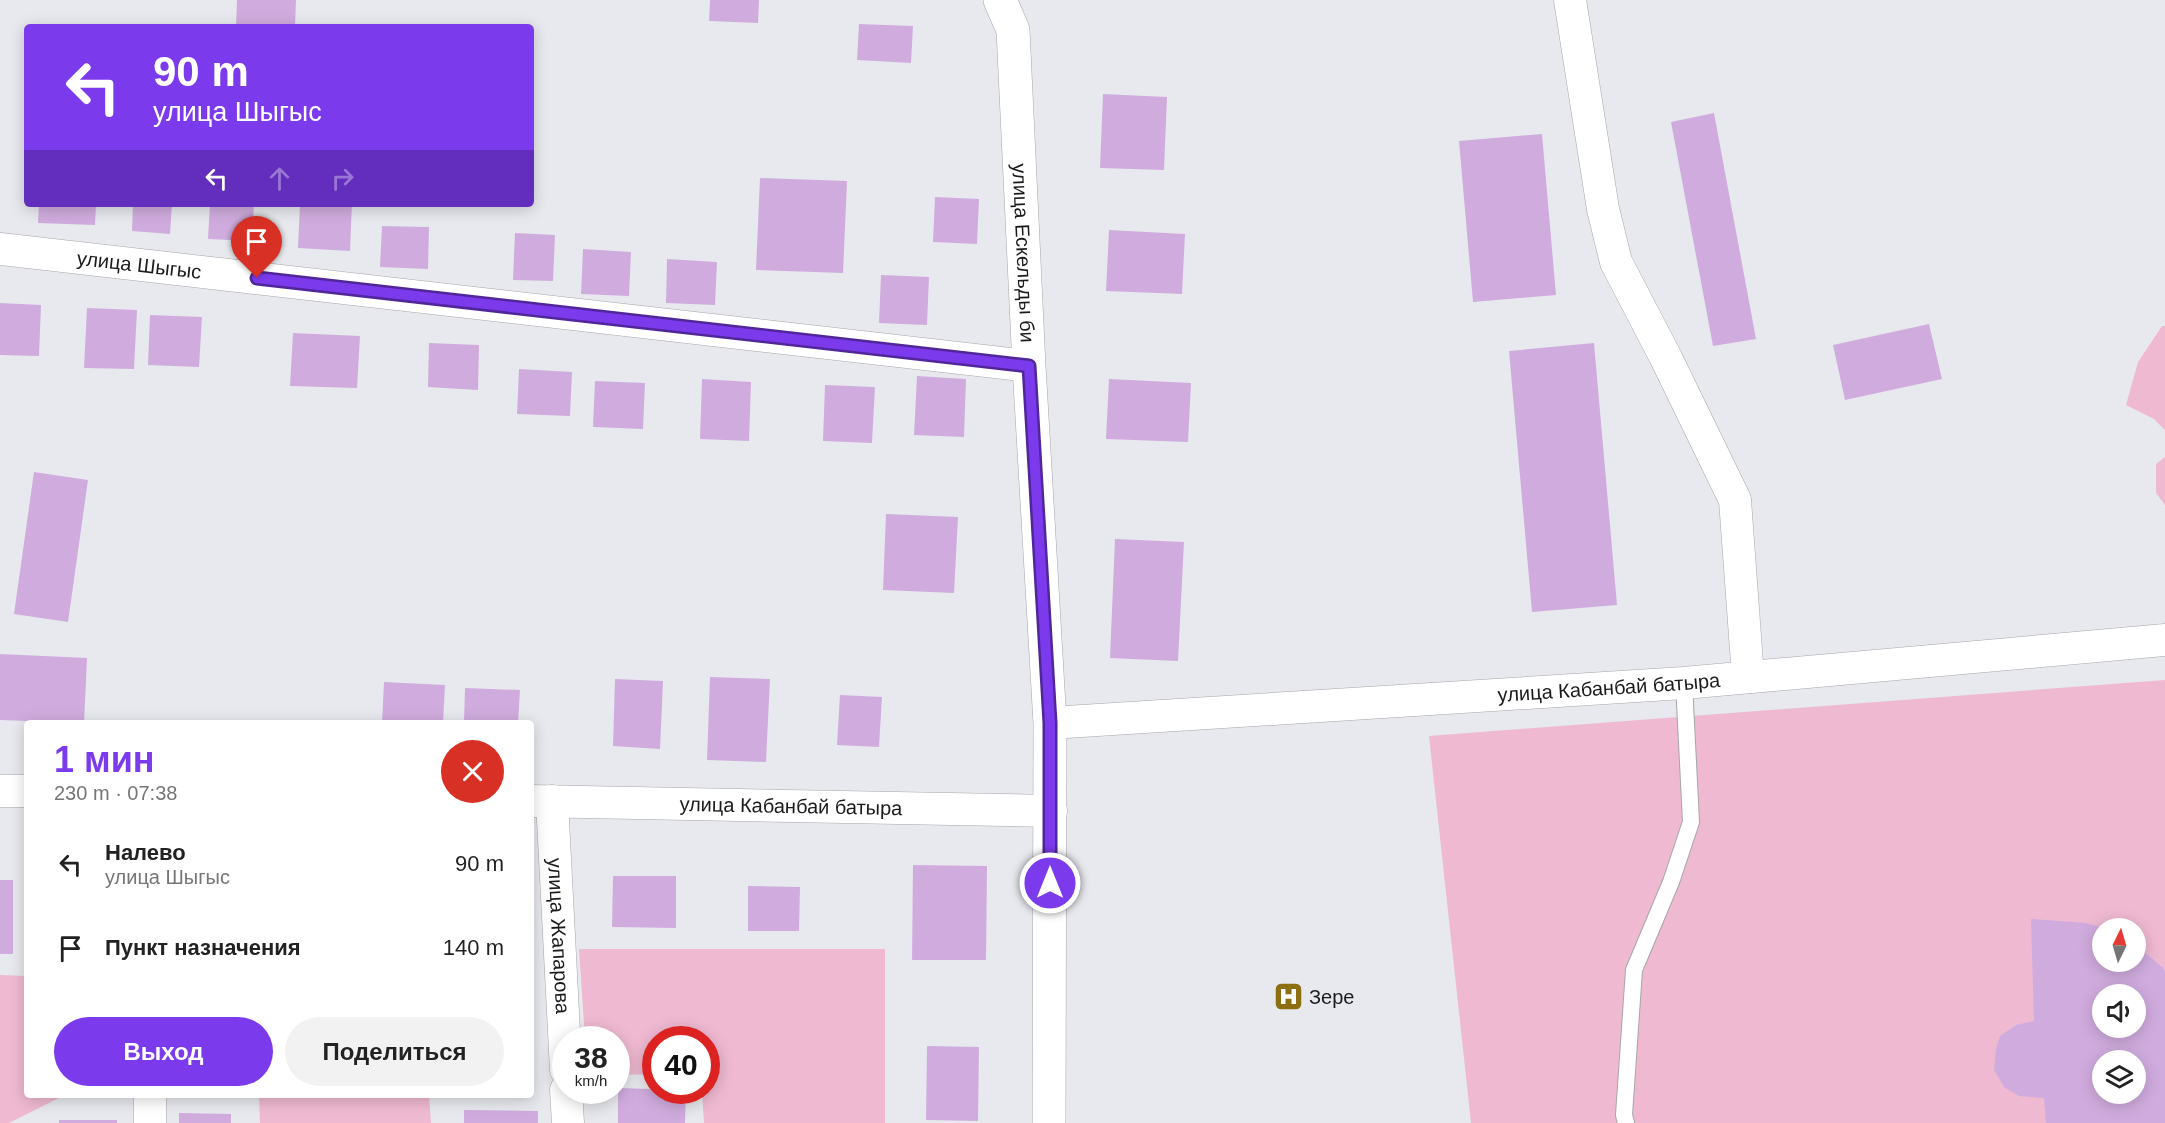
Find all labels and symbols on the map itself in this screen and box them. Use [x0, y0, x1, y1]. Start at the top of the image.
street label: улица Ескельды би [1008, 163, 1039, 343]
pin [231, 216, 282, 278]
street label: улица Шыгыс [76, 247, 202, 283]
street label: улица Кабанбай батыра [1497, 669, 1722, 706]
street label: улица Кабанбай батыра [679, 793, 903, 819]
position arrow [1018, 851, 1082, 915]
street label: улица Жапарова [544, 857, 574, 1015]
north arrow [2092, 918, 2146, 972]
hospital icon: Зере [1272, 981, 1304, 1013]
place label: Зере [1309, 986, 1354, 1008]
speed limit sign: 40 [642, 1026, 720, 1104]

